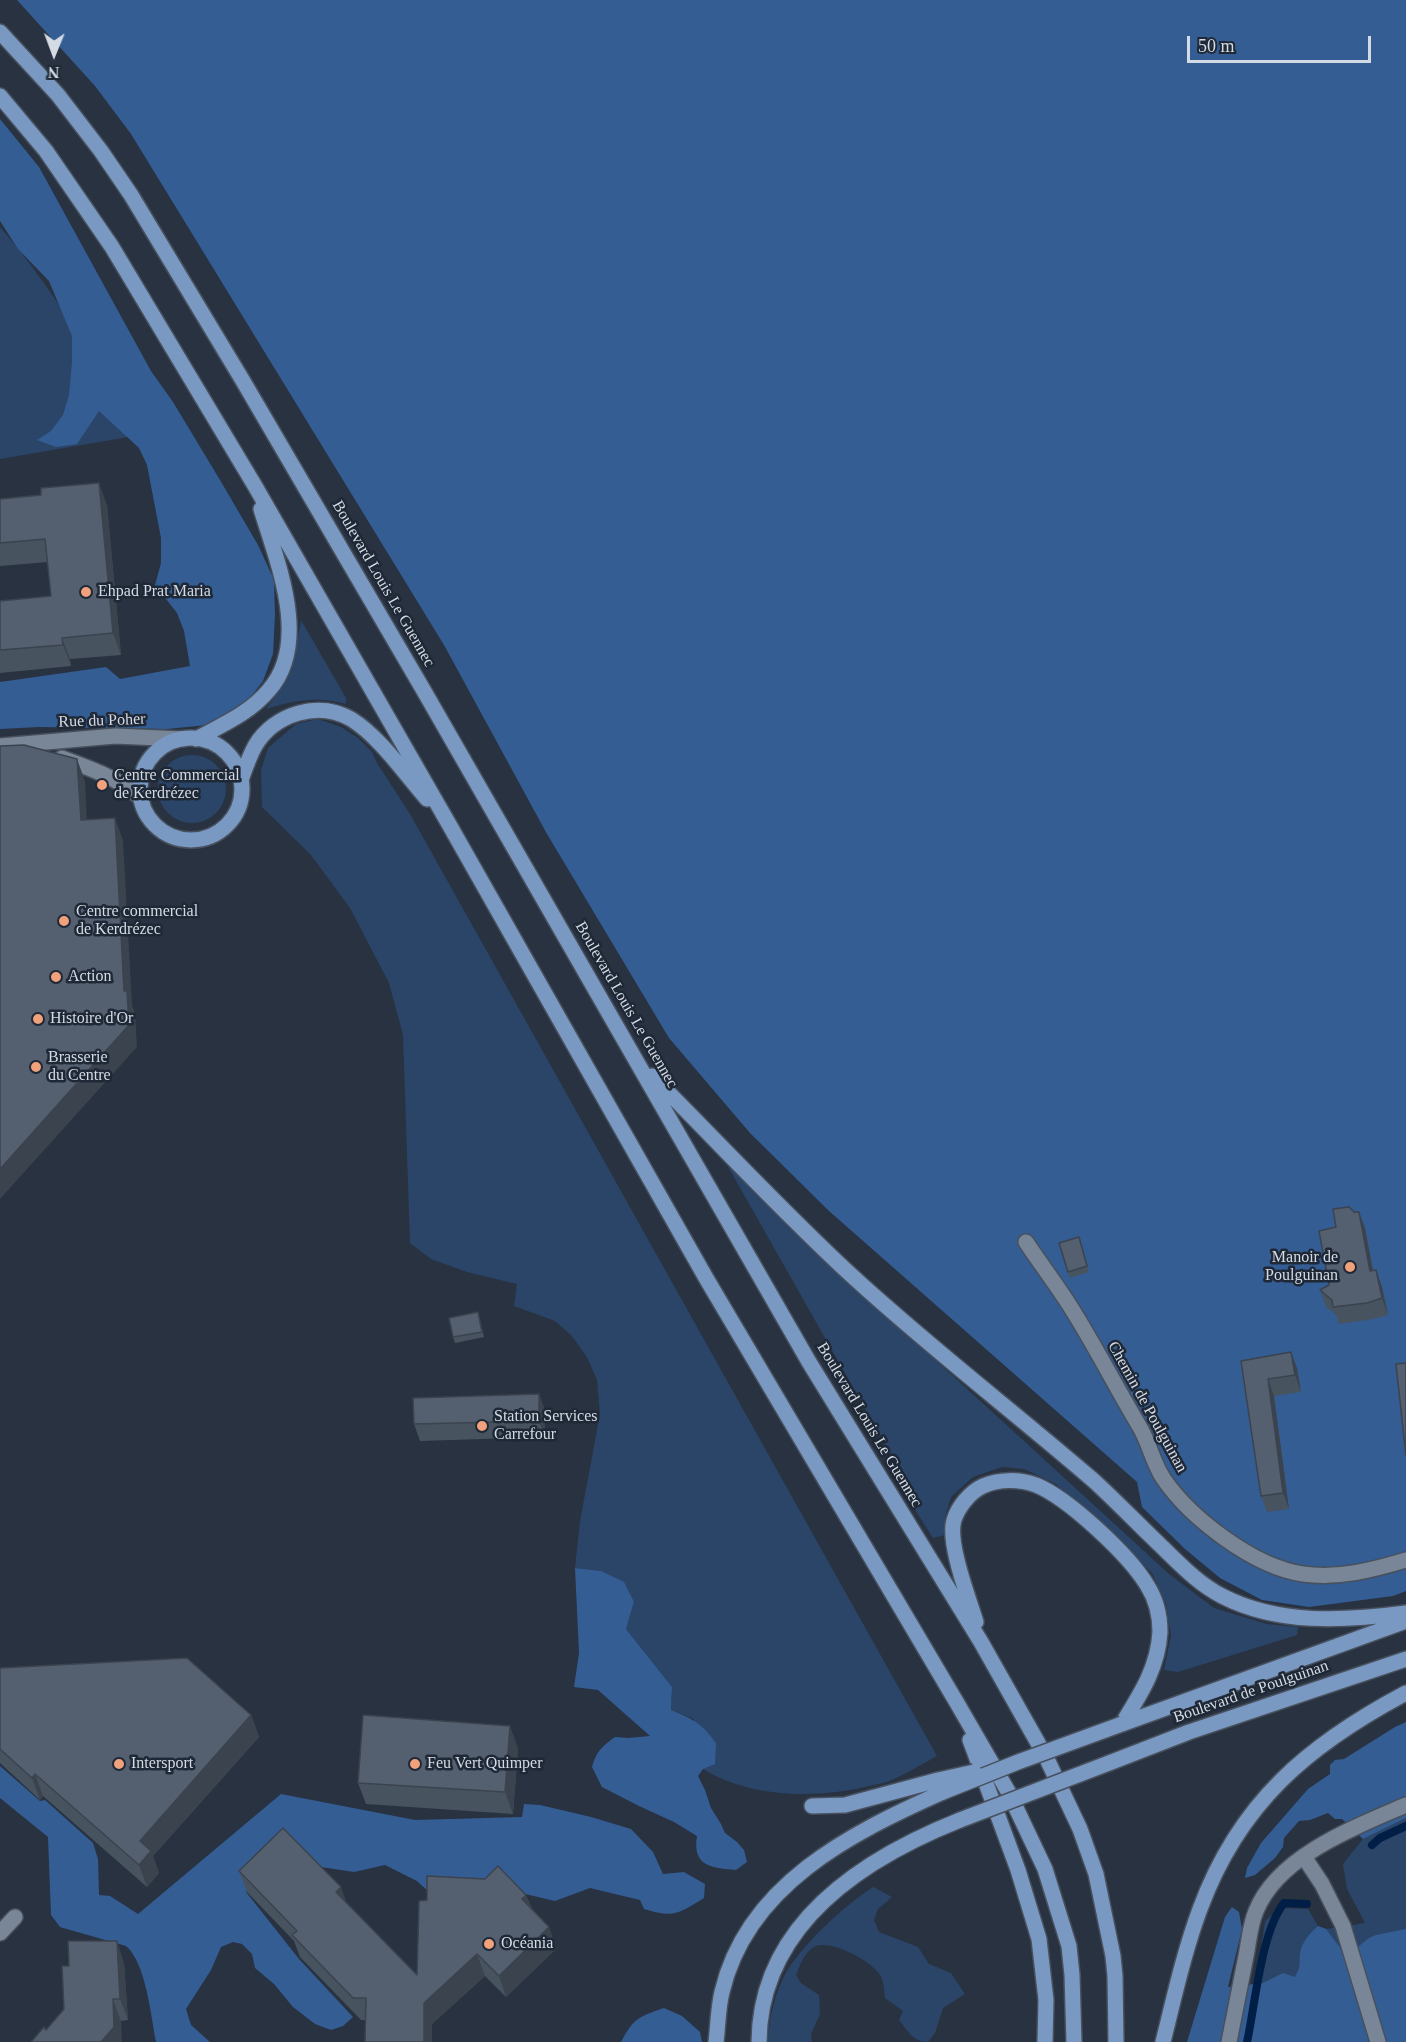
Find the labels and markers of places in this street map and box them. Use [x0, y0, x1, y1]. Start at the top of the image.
place label: Ehpad Prat Maria [98, 582, 211, 602]
marker: Ehpad Prat Maria [79, 585, 93, 599]
place label: Centre Commercial de Kerdrézec [114, 766, 240, 804]
marker: Centre Commercial de Kerdrézec [95, 778, 109, 792]
place label: Centre commercial de Kerdrézec [76, 902, 198, 940]
marker: Centre commercial de Kerdrézec [57, 914, 71, 928]
place label: Action [68, 967, 112, 987]
marker: Action [49, 970, 63, 984]
place label: Histoire d'Or [50, 1009, 133, 1029]
marker: Histoire d'Or [31, 1012, 45, 1026]
place label: Brasserie du Centre [48, 1048, 111, 1086]
marker: Brasserie du Centre [29, 1060, 43, 1074]
place label: Manoir de Poulguinan [1265, 1248, 1338, 1286]
marker: Manoir de Poulguinan [1343, 1260, 1357, 1274]
place label: Station Services Carrefour [494, 1407, 598, 1445]
marker: Station Services Carrefour [475, 1419, 489, 1433]
place label: Intersport [131, 1754, 193, 1774]
place label: Feu Vert Quimper [427, 1754, 543, 1774]
marker: Intersport [112, 1757, 126, 1771]
marker: Feu Vert Quimper [408, 1757, 422, 1771]
place label: Océania [501, 1934, 553, 1954]
marker: Océania [482, 1937, 496, 1951]

